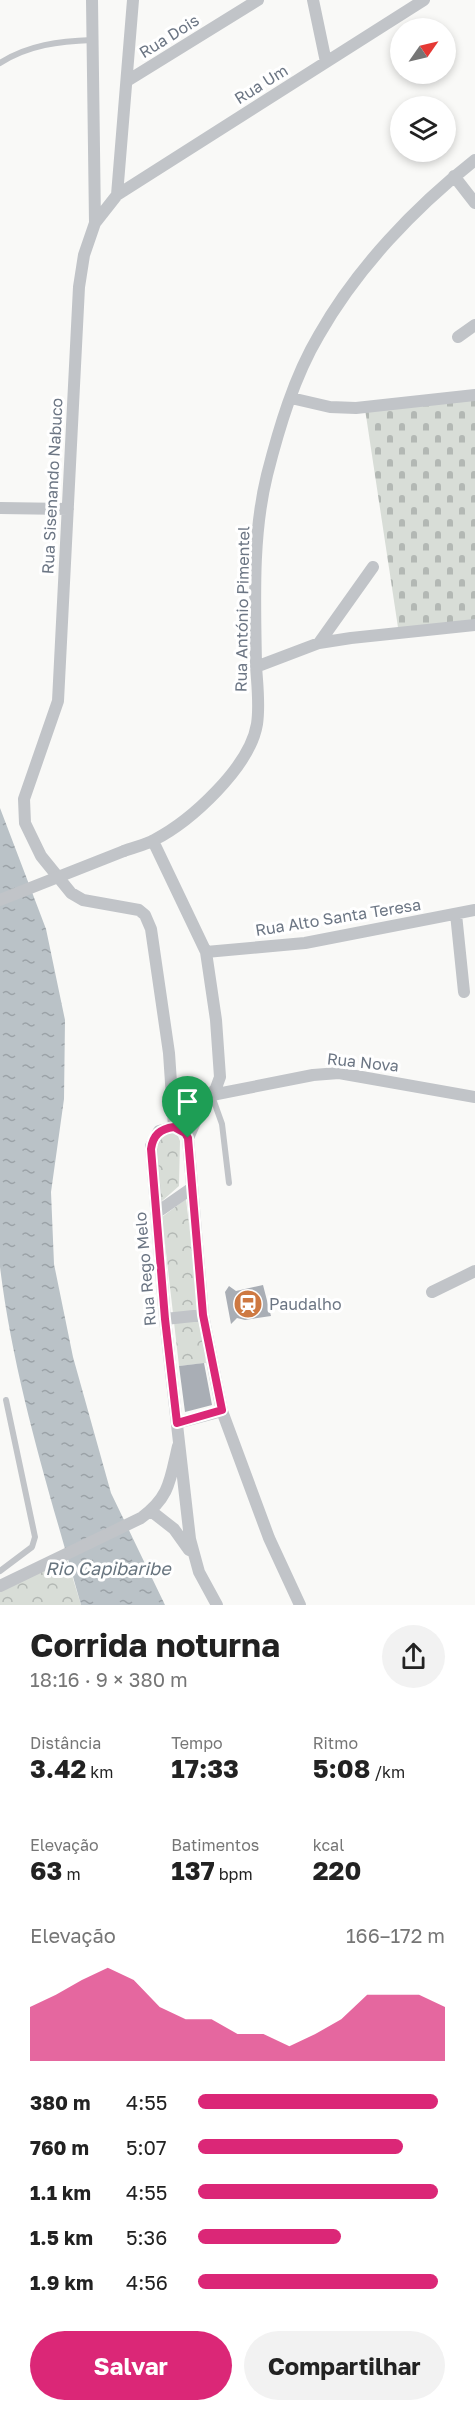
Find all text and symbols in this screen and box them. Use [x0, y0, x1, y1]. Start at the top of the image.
street label: Rua Dois [135, 10, 203, 62]
north arrow [390, 18, 456, 84]
map controls [390, 18, 456, 162]
street label: Rua Um [231, 60, 291, 108]
button: layers [390, 96, 456, 162]
street label: Rua Sisenando Nabuco [37, 397, 67, 575]
street label: Rua António Pimentel [231, 526, 253, 692]
street label: Rua Alto Santa Teresa [254, 894, 422, 940]
street label: Rua Nova [326, 1048, 400, 1076]
pin [162, 1076, 213, 1138]
icon: arrive [171, 1085, 204, 1118]
street label: Rua Rego Melo [130, 1211, 160, 1327]
station icon: Paudalho [232, 1288, 264, 1320]
place label: Paudalho [269, 1294, 341, 1314]
water label: Rio Capibaribe [45, 1557, 172, 1579]
text: Corrida noturna [30, 1625, 280, 1664]
button: share [382, 1625, 445, 1688]
text: 18:16 · 9 × 380 m [30, 1667, 188, 1691]
text: Distância [30, 1733, 101, 1753]
text: Tempo [171, 1733, 223, 1753]
text: Ritmo [313, 1733, 358, 1753]
text: 3.42 [30, 1753, 86, 1784]
text: 17:33 [171, 1753, 239, 1784]
text: 5:08 [313, 1753, 370, 1784]
text: km [86, 1762, 114, 1782]
text: /km [370, 1762, 405, 1782]
text: Elevação [30, 1835, 99, 1855]
text: Batimentos [171, 1835, 259, 1855]
text: kcal [313, 1835, 344, 1855]
text: 63 [30, 1855, 62, 1886]
text: 137 [171, 1855, 215, 1886]
text: 220 [313, 1855, 361, 1886]
text: m [62, 1864, 81, 1884]
text: bpm [215, 1864, 253, 1884]
text: Elevação [30, 1923, 116, 1947]
text: 166–172 m [346, 1923, 445, 1947]
text: 380 m [30, 2090, 91, 2114]
text: 4:55 [126, 2090, 167, 2114]
text: 760 m [30, 2135, 89, 2159]
text: 5:07 [126, 2135, 167, 2159]
text: 1.1 km [30, 2180, 91, 2204]
text: 4:55 [126, 2180, 167, 2204]
text: 1.5 km [30, 2225, 93, 2249]
text: 5:36 [126, 2225, 167, 2249]
text: 1.9 km [30, 2270, 94, 2294]
text: 4:56 [126, 2270, 168, 2294]
button: Salvar [30, 2331, 232, 2400]
button: Compartilhar [244, 2331, 445, 2400]

